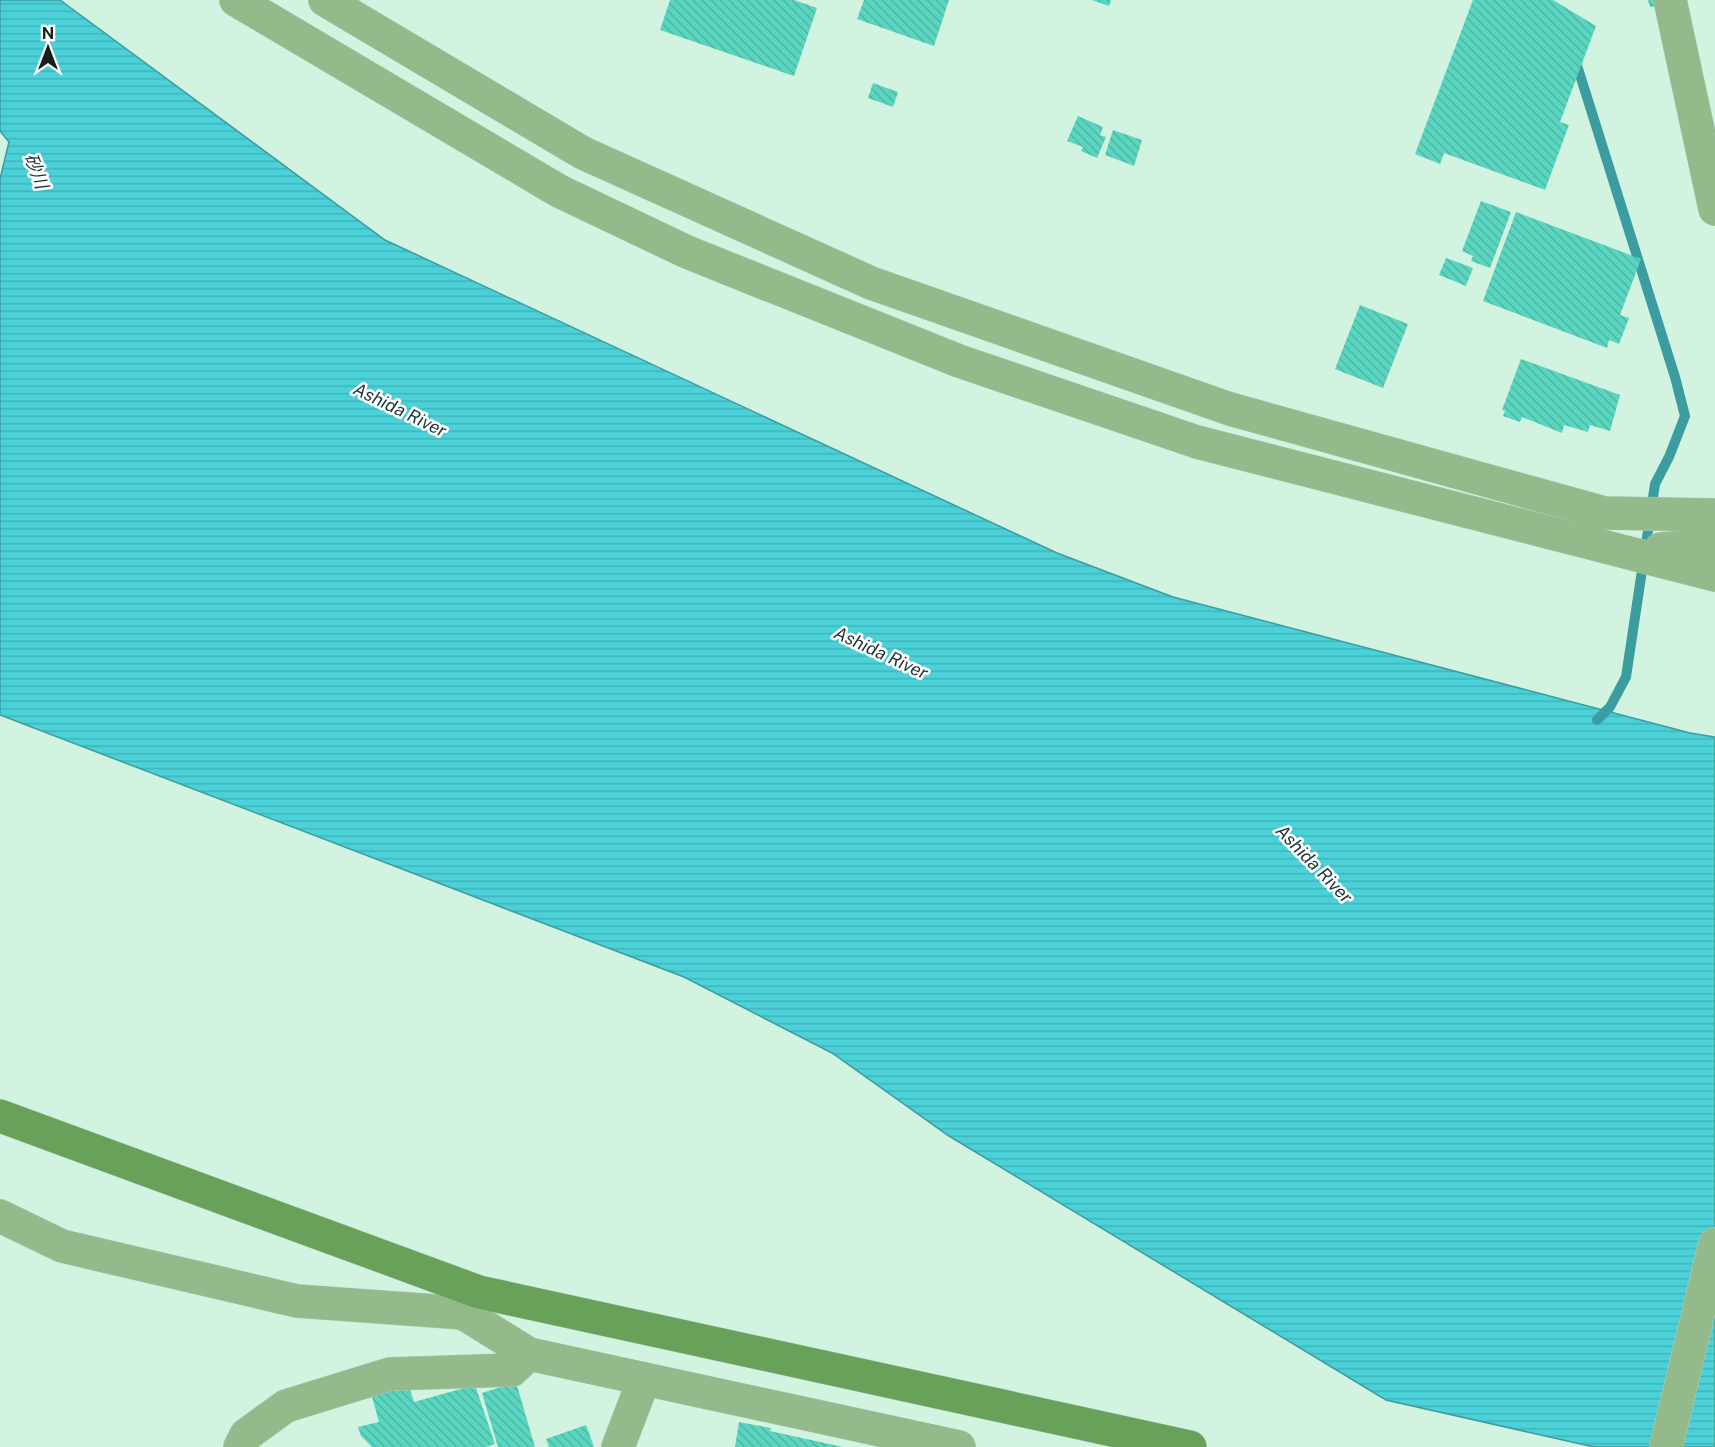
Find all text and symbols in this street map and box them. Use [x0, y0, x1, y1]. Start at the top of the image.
north arrow [18, 18, 78, 78]
text: N [42, 24, 54, 43]
water label: 砂川 [20, 150, 53, 193]
water label: Ashida River [350, 378, 450, 441]
water label: Ashida River [831, 622, 932, 683]
water label: Ashida River [1272, 820, 1357, 907]

